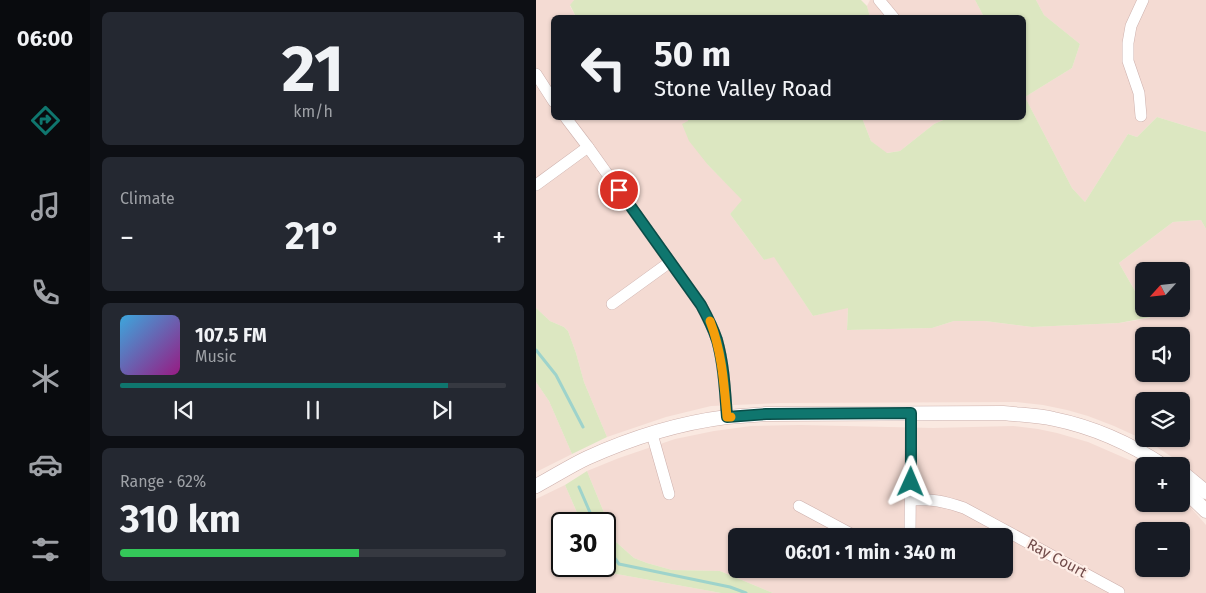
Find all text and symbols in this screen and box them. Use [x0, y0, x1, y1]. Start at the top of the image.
text: 06:00 [17, 25, 73, 52]
text: 21 [282, 30, 344, 108]
text: 50 m [654, 33, 731, 75]
icon: left [571, 35, 636, 100]
text: Stone Valley Road [654, 75, 832, 102]
text: km/h [293, 102, 333, 121]
icon: directions [28, 103, 63, 138]
pin [598, 169, 640, 211]
icon: arrive [605, 176, 633, 204]
icon: music [28, 189, 63, 224]
text: Climate [120, 189, 175, 208]
text: 21° [285, 213, 341, 259]
text: − [120, 221, 134, 254]
text: + [492, 221, 506, 254]
north arrow [1135, 262, 1190, 318]
map controls [1135, 262, 1190, 577]
icon: phone [28, 275, 63, 310]
text: 107.5 FM [195, 324, 267, 347]
button: sound [1135, 327, 1190, 382]
text: Music [195, 347, 236, 366]
icon: climate [28, 361, 63, 396]
button: layers [1135, 392, 1190, 447]
icon: previous [170, 396, 198, 424]
icon: pause [299, 396, 327, 424]
icon: next [428, 396, 456, 424]
icon: car [28, 447, 63, 482]
position arrow [884, 455, 936, 507]
button: + [1135, 457, 1190, 512]
text: Range · 62% [120, 472, 206, 491]
text: 310 km [120, 496, 241, 542]
speed limit sign: 30 [551, 512, 616, 577]
button: − [1135, 522, 1190, 577]
icon: filters [28, 532, 63, 567]
street label: Ray Court [1024, 535, 1090, 581]
text: 06:01 · 1 min · 340 m [785, 541, 956, 564]

